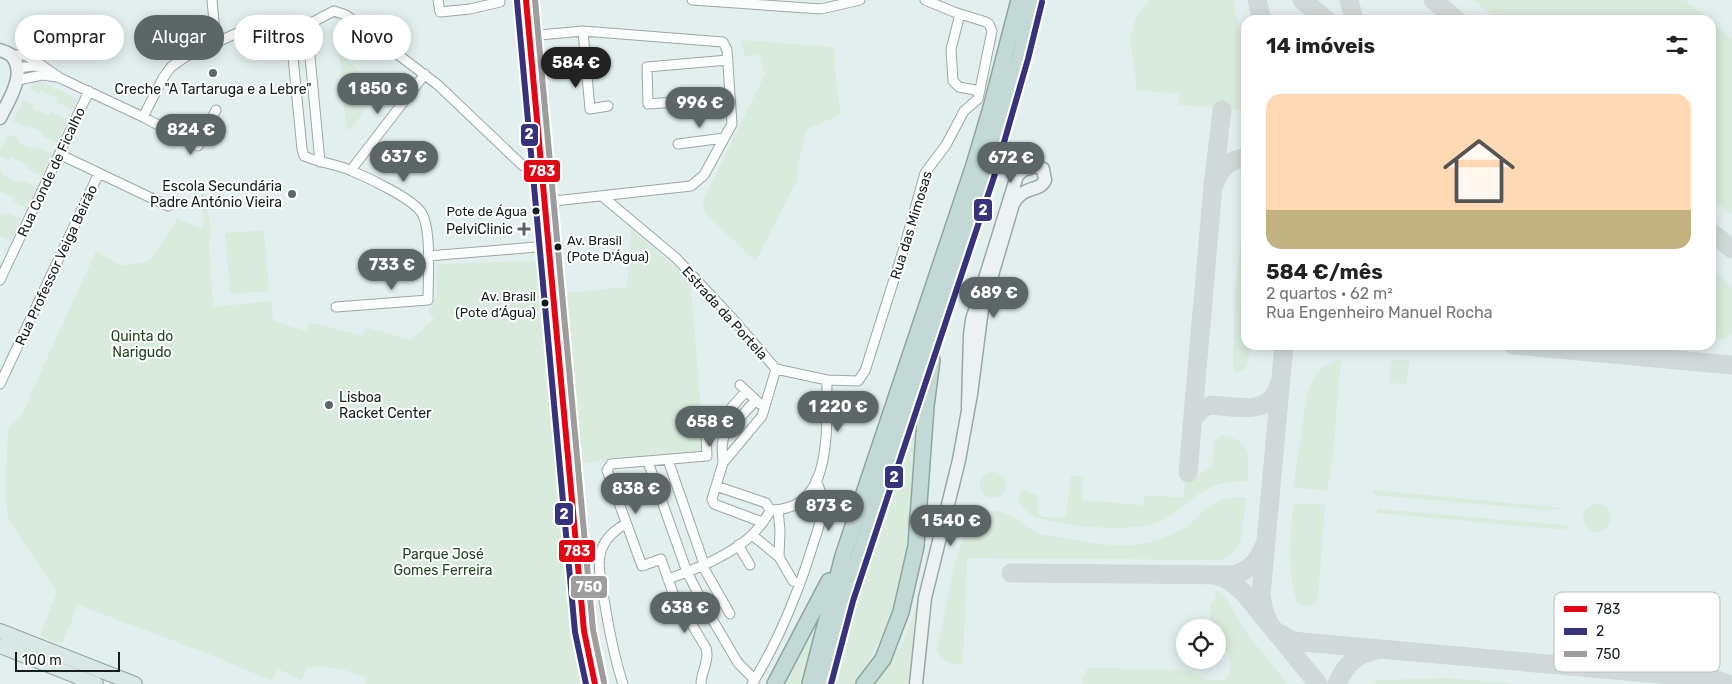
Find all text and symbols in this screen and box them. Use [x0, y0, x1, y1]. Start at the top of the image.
chip: Comprar [15, 15, 124, 60]
chip: Alugar [134, 15, 224, 60]
chip: Filtros [234, 15, 323, 60]
chip: Novo [333, 15, 411, 60]
icon: filters [1663, 31, 1691, 59]
text: 14 imóveis [1266, 33, 1375, 58]
pin: 584 € [541, 46, 611, 89]
text: 584 € [552, 53, 600, 72]
marker: Creche "A Tartaruga e a Lebre" [207, 67, 219, 79]
pin: 1 850 € [332, 72, 424, 115]
text: 1 850 € [348, 79, 408, 98]
place label: Creche "A Tartaruga e a Lebre" [115, 81, 311, 98]
pin: 996 € [665, 86, 735, 129]
text: 996 € [677, 93, 723, 112]
street label: Rua Conde de Ficalho [14, 105, 89, 240]
pin: 824 € [156, 114, 226, 156]
text: 824 € [167, 120, 215, 139]
line badge: 2 [520, 123, 539, 147]
text: 2 [524, 126, 534, 143]
icon: home [1434, 126, 1524, 216]
pin: 637 € [369, 140, 439, 183]
pin: 672 € [976, 142, 1046, 184]
text: 637 € [381, 147, 427, 166]
text: 672 € [988, 148, 1034, 167]
line badge: 783 [523, 159, 561, 183]
text: 783 [529, 163, 555, 180]
street label: Rua das Mimosas [887, 169, 936, 281]
place label: Escola Secundária Padre António Vieira [150, 178, 282, 211]
street label: Rua Professor Veiga Beirão [12, 182, 101, 348]
marker: Escola Secundária Padre António Vieira [286, 188, 298, 200]
line badge: 2 [973, 198, 993, 222]
text: 2 [978, 202, 988, 219]
place label: Pote de Água [447, 204, 527, 220]
marker: Pote de Água [531, 206, 541, 216]
place label: PelviClinic [446, 221, 513, 238]
marker: PelviClinic [517, 222, 531, 236]
place label: Av. Brasil (Pote D'Água) [567, 233, 649, 265]
marker: Av. Brasil (Pote D'Água) [553, 242, 563, 252]
pin: 733 € [357, 248, 427, 291]
text: 733 € [369, 255, 415, 274]
text: 584 €/mês [1266, 259, 1383, 284]
street label: Estrada da Portela [678, 263, 771, 364]
pin: 689 € [959, 276, 1029, 319]
text: 689 € [970, 283, 1018, 302]
text: 2 quartos · 62 m² [1266, 284, 1393, 303]
place label: Av. Brasil (Pote d’Água) [455, 289, 536, 321]
marker: Av. Brasil (Pote d’Água) [540, 298, 550, 308]
text: Rua Engenheiro Manuel Rocha [1266, 303, 1493, 322]
park label: Quinta do Narigudo [111, 328, 173, 361]
place label: Lisboa Racket Center [339, 389, 432, 422]
pin: 1 220 € [792, 390, 884, 433]
text: 1 220 € [808, 397, 868, 416]
marker: Lisboa Racket Center [323, 399, 335, 411]
pin: 658 € [675, 406, 745, 448]
text: 658 € [686, 412, 734, 431]
line badge: 2 [884, 465, 904, 489]
text: 2 [889, 469, 899, 486]
pin: 838 € [601, 472, 671, 515]
text: 838 € [612, 479, 660, 498]
pin: 873 € [794, 490, 864, 532]
text: 873 € [806, 496, 852, 515]
line badge: 2 [554, 502, 574, 526]
pin: 1 540 € [905, 504, 997, 547]
text: 2 [559, 506, 569, 523]
text: 1 540 € [921, 511, 981, 530]
line badge: 783 [558, 539, 596, 563]
text: 783 [564, 543, 590, 560]
park label: Parque José Gomes Ferreira [394, 546, 492, 579]
line badge: 750 [570, 575, 608, 599]
text: 750 [576, 579, 602, 596]
pin: 638 € [650, 592, 720, 634]
legend [1554, 592, 1720, 672]
text: 638 € [661, 598, 709, 617]
text: 783 [1596, 601, 1621, 618]
map controls [1176, 619, 1226, 669]
button: locate [1176, 619, 1226, 669]
text: 2 [1596, 623, 1604, 640]
text: 750 [1596, 646, 1620, 663]
scale bar [15, 649, 120, 672]
text: 100 m [22, 652, 62, 669]

